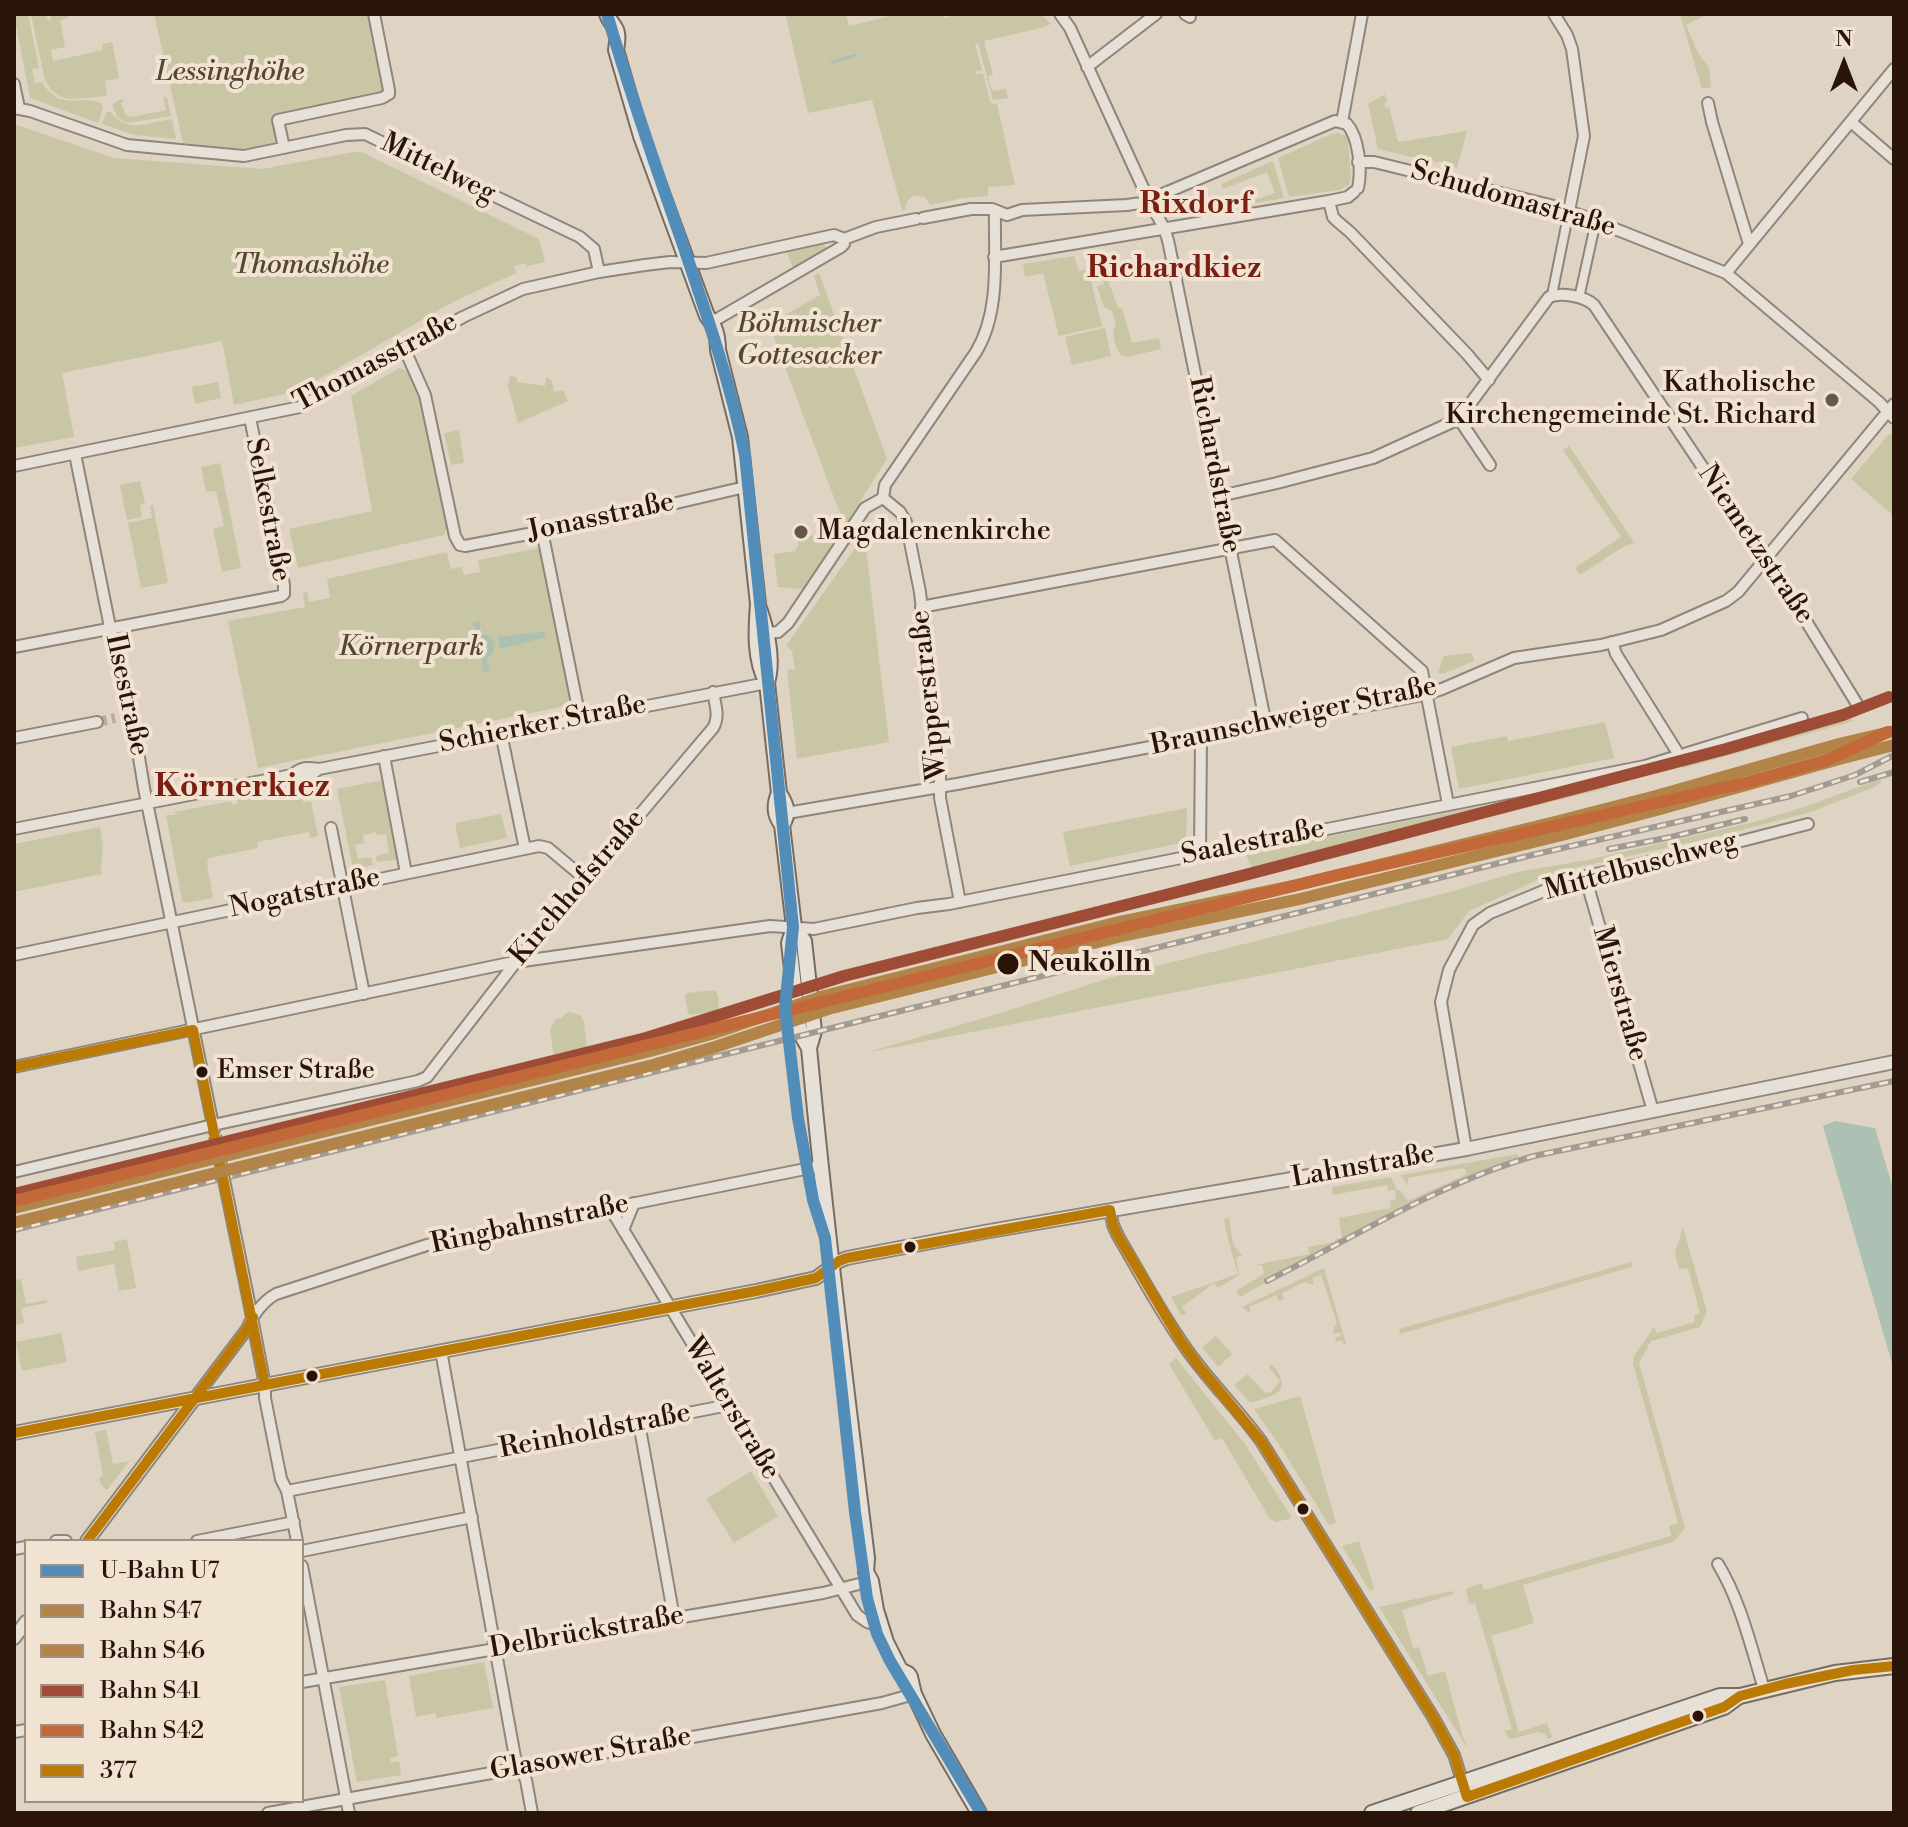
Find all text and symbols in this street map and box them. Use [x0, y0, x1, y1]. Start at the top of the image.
north arrow [1804, 24, 1884, 104]
text: N [1835, 26, 1853, 53]
park label: Lessinghöhe [156, 56, 304, 90]
street label: Mittelweg [375, 127, 501, 211]
street label: Schudomastraße [1407, 155, 1619, 245]
district label: Rixdorf [1139, 188, 1251, 224]
park label: Thomashöhe [233, 249, 389, 283]
district label: Richardkiez [1087, 252, 1261, 288]
street label: Thomasstraße [288, 306, 464, 420]
park label: Böhmischer Gottesacker [736, 308, 882, 374]
place label: Katholische Kirchengemeinde St. Richard [1445, 367, 1816, 433]
street label: Richardstraße [1180, 374, 1248, 556]
marker: Katholische Kirchengemeinde St. Richard [1823, 391, 1841, 409]
street label: Selkestraße [237, 435, 297, 585]
street label: Niemetzstraße [1689, 459, 1821, 631]
street label: Jonasstraße [525, 486, 677, 550]
place label: Magdalenenkirche [817, 515, 1051, 549]
marker: Magdalenenkirche [792, 523, 810, 541]
street label: Wipperstraße [904, 608, 956, 782]
street label: Ilsestraße [97, 631, 155, 759]
park label: Körnerpark [338, 631, 484, 665]
street label: Braunschweiger Straße [1148, 670, 1440, 764]
street label: Schierker Straße [437, 688, 649, 762]
district label: Körnerkiez [154, 769, 330, 807]
street label: Kirchhofstraße [503, 803, 653, 973]
street label: Saalestraße [1179, 813, 1327, 873]
street label: Mittelbuschweg [1541, 825, 1741, 909]
street label: Nogatstraße [227, 862, 383, 926]
street label: Mierstraße [1584, 923, 1654, 1065]
place label: Neukölln [1028, 947, 1151, 981]
marker: Neukölln [995, 951, 1021, 977]
place label: Emser Straße [217, 1056, 375, 1088]
marker: Emser Straße [194, 1064, 210, 1080]
street label: Lahnstraße [1289, 1138, 1437, 1196]
street label: Ringbahnstraße [428, 1188, 632, 1262]
unlabelled marker [902, 1239, 918, 1255]
street label: Walterstraße [675, 1332, 787, 1486]
unlabelled marker [304, 1368, 320, 1384]
street label: Reinholdstraße [496, 1397, 694, 1467]
unlabelled marker [1295, 1501, 1311, 1517]
legend [24, 1539, 304, 1803]
text: U-Bahn U7 [100, 1556, 220, 1586]
text: Bahn S47 [100, 1596, 202, 1626]
street label: Delbrückstraße [487, 1599, 687, 1667]
text: Bahn S46 [100, 1636, 205, 1666]
text: Bahn S41 [100, 1676, 201, 1706]
unlabelled marker [1690, 1708, 1706, 1724]
text: Bahn S42 [100, 1716, 204, 1746]
street label: Glasower Straße [488, 1721, 694, 1789]
text: 377 [100, 1756, 137, 1786]

